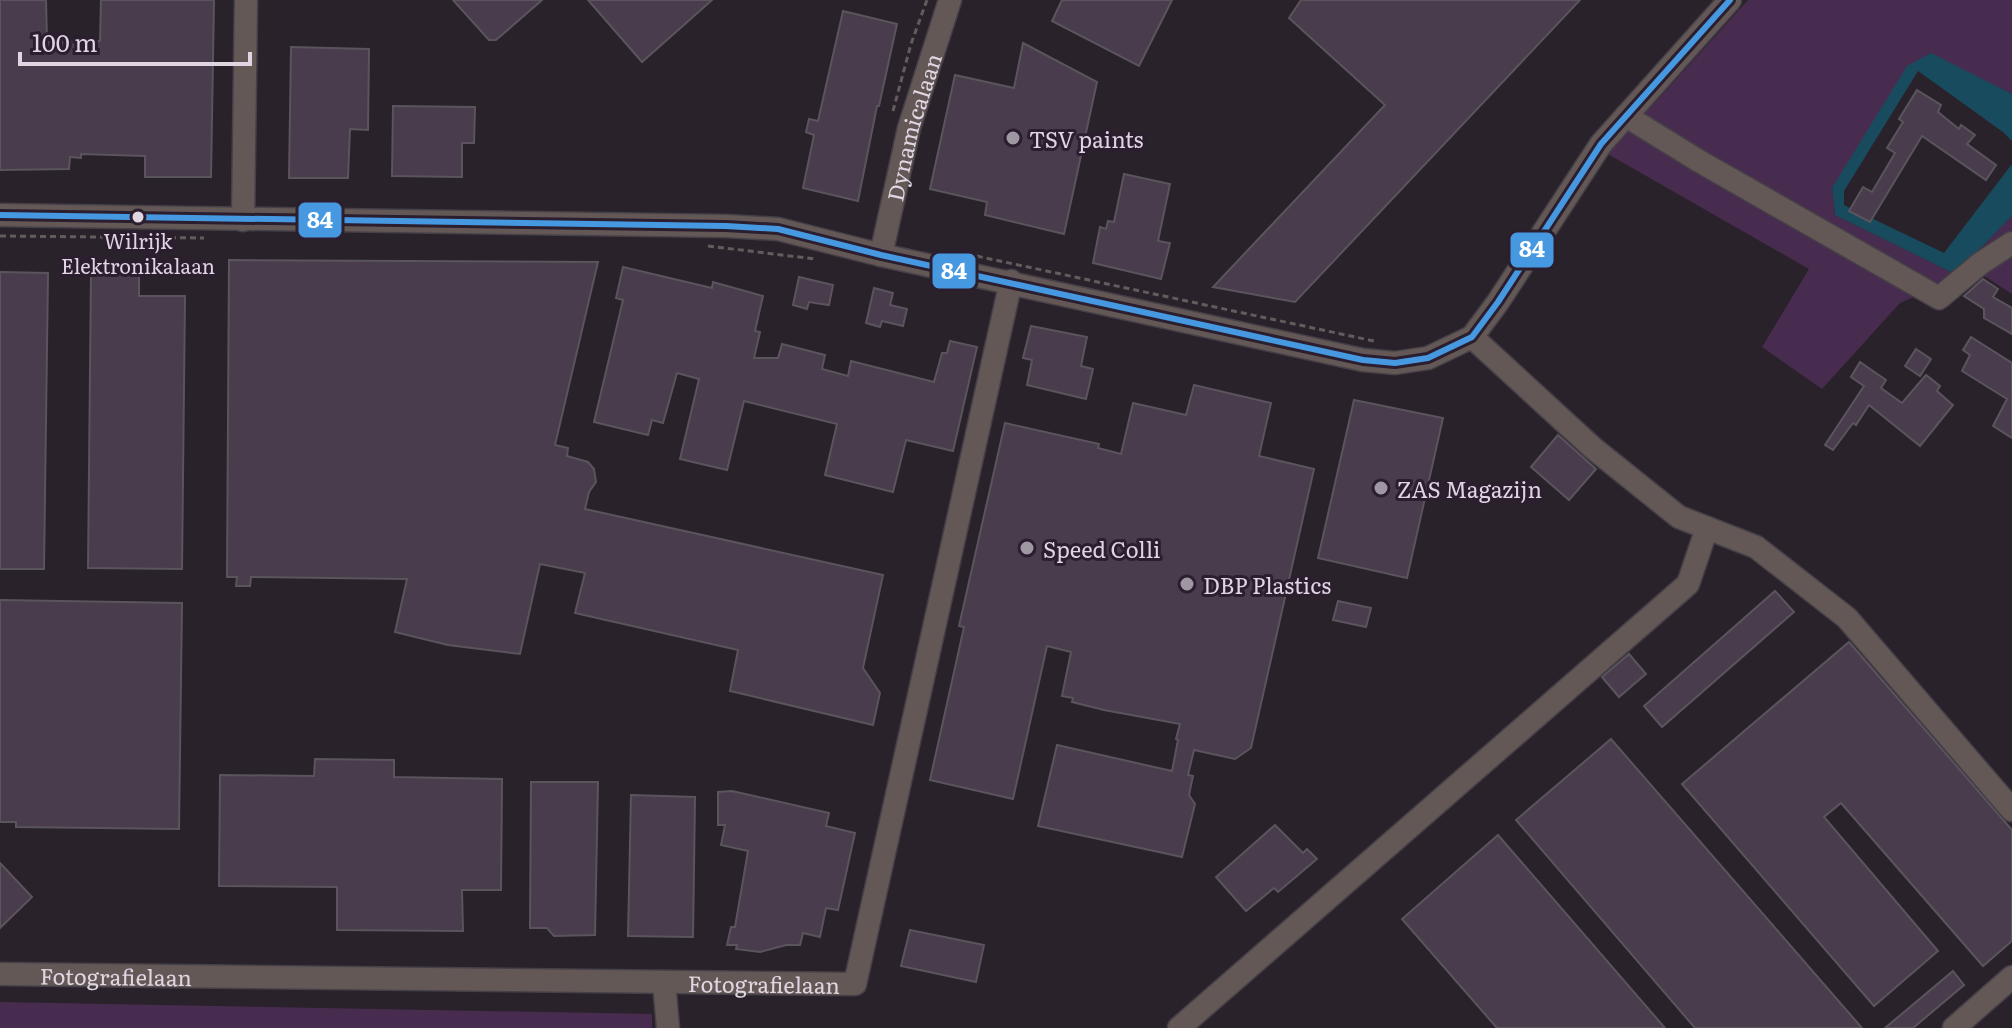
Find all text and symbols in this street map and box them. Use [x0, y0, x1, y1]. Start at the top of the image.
scale bar [20, 16, 250, 66]
text: 100 m [32, 24, 98, 59]
street label: Dynamicalaan [877, 48, 949, 204]
place label: TSV paints [1029, 122, 1143, 155]
marker: TSV paints [1004, 129, 1022, 147]
line badge: 84 [297, 201, 343, 239]
text: 84 [307, 202, 333, 235]
marker: Wilrijk Elektronikalaan [130, 209, 146, 225]
place label: Wilrijk Elektronikalaan [61, 225, 215, 280]
line badge: 84 [1509, 231, 1555, 269]
text: 84 [1519, 231, 1545, 264]
line badge: 84 [931, 252, 977, 290]
text: 84 [941, 253, 967, 286]
place label: ZAS Magazijn [1397, 472, 1542, 505]
marker: ZAS Magazijn [1372, 479, 1390, 497]
place label: Speed Colli [1043, 532, 1160, 565]
marker: Speed Colli [1018, 539, 1036, 557]
place label: DBP Plastics [1203, 568, 1331, 601]
marker: DBP Plastics [1178, 575, 1196, 593]
street label: Fotografielaan [40, 958, 192, 993]
street label: Fotografielaan [688, 966, 840, 1000]

